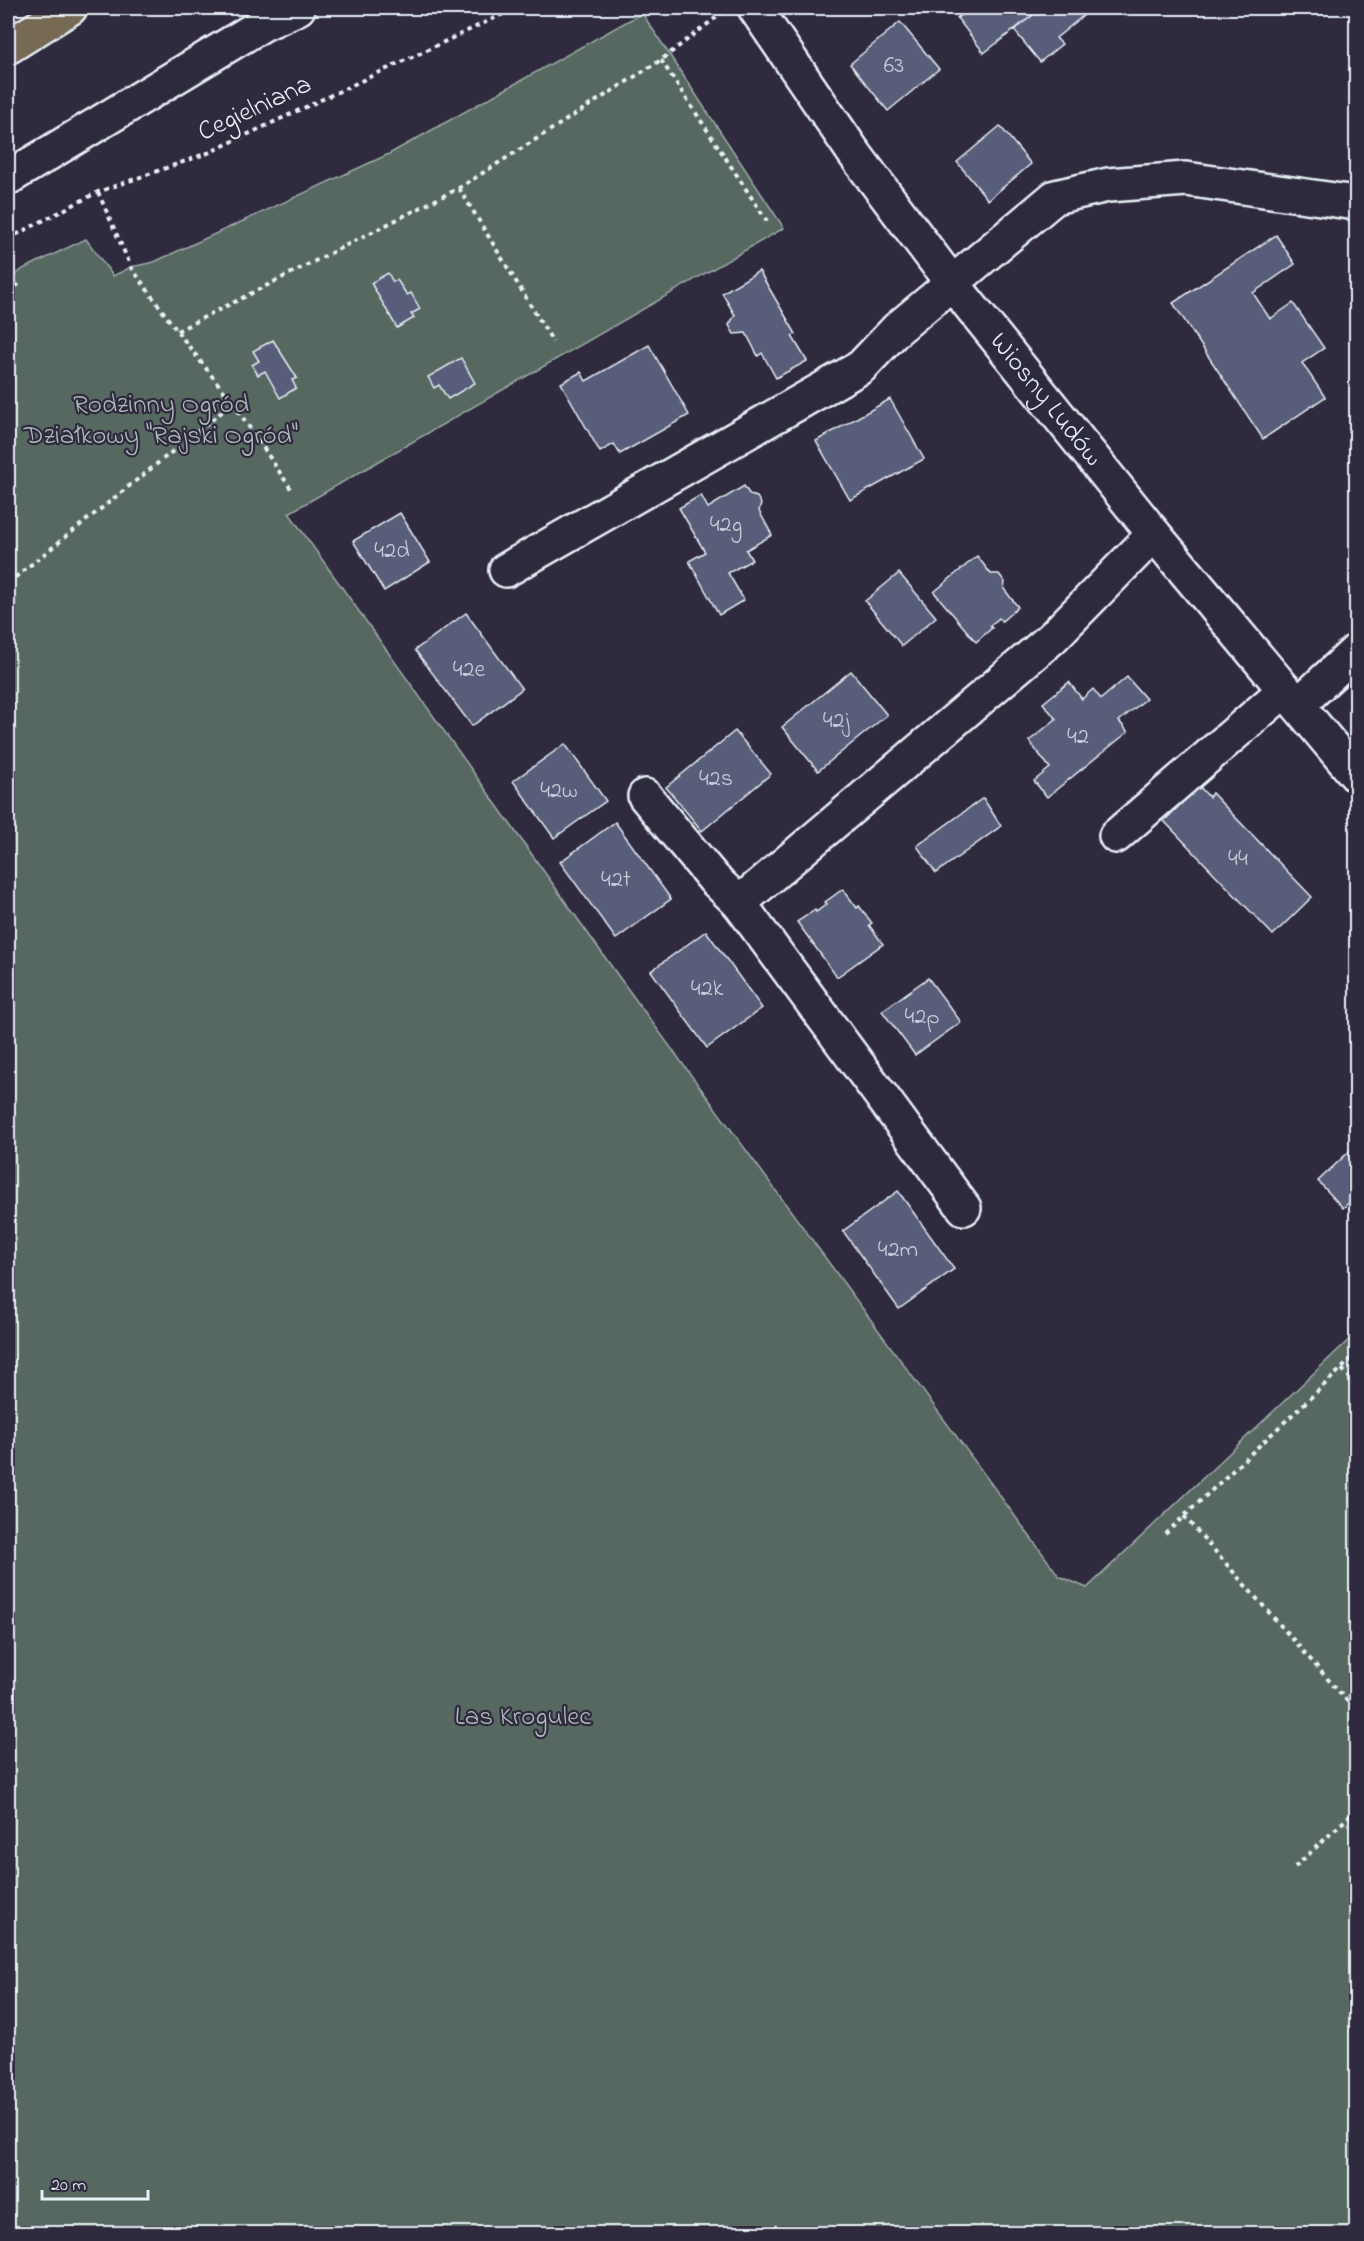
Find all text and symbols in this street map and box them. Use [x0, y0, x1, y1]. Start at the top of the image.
house number: 63 [884, 49, 904, 84]
street label: Cegielniana [192, 66, 318, 152]
street label: Wiosny Ludów [980, 324, 1112, 475]
park label: Rodzinny Ogród Działkowy "Rajski Ogród" [23, 386, 298, 456]
house number: 42g [710, 508, 742, 543]
house number: 42d [374, 534, 410, 569]
house number: 42e [453, 653, 486, 688]
house number: 42j [823, 704, 851, 739]
house number: 42 [1067, 720, 1089, 755]
house number: 42s [699, 762, 733, 797]
house number: 42w [540, 774, 578, 809]
house number: 44 [1228, 842, 1248, 877]
house number: 42t [601, 863, 631, 898]
house number: 42k [691, 972, 724, 1007]
house number: 42p [905, 1000, 939, 1035]
house number: 42m [878, 1233, 918, 1268]
park label: Las Krogulec [455, 1698, 591, 1737]
scale bar [42, 2163, 148, 2201]
text: 20 m [51, 2173, 86, 2199]

